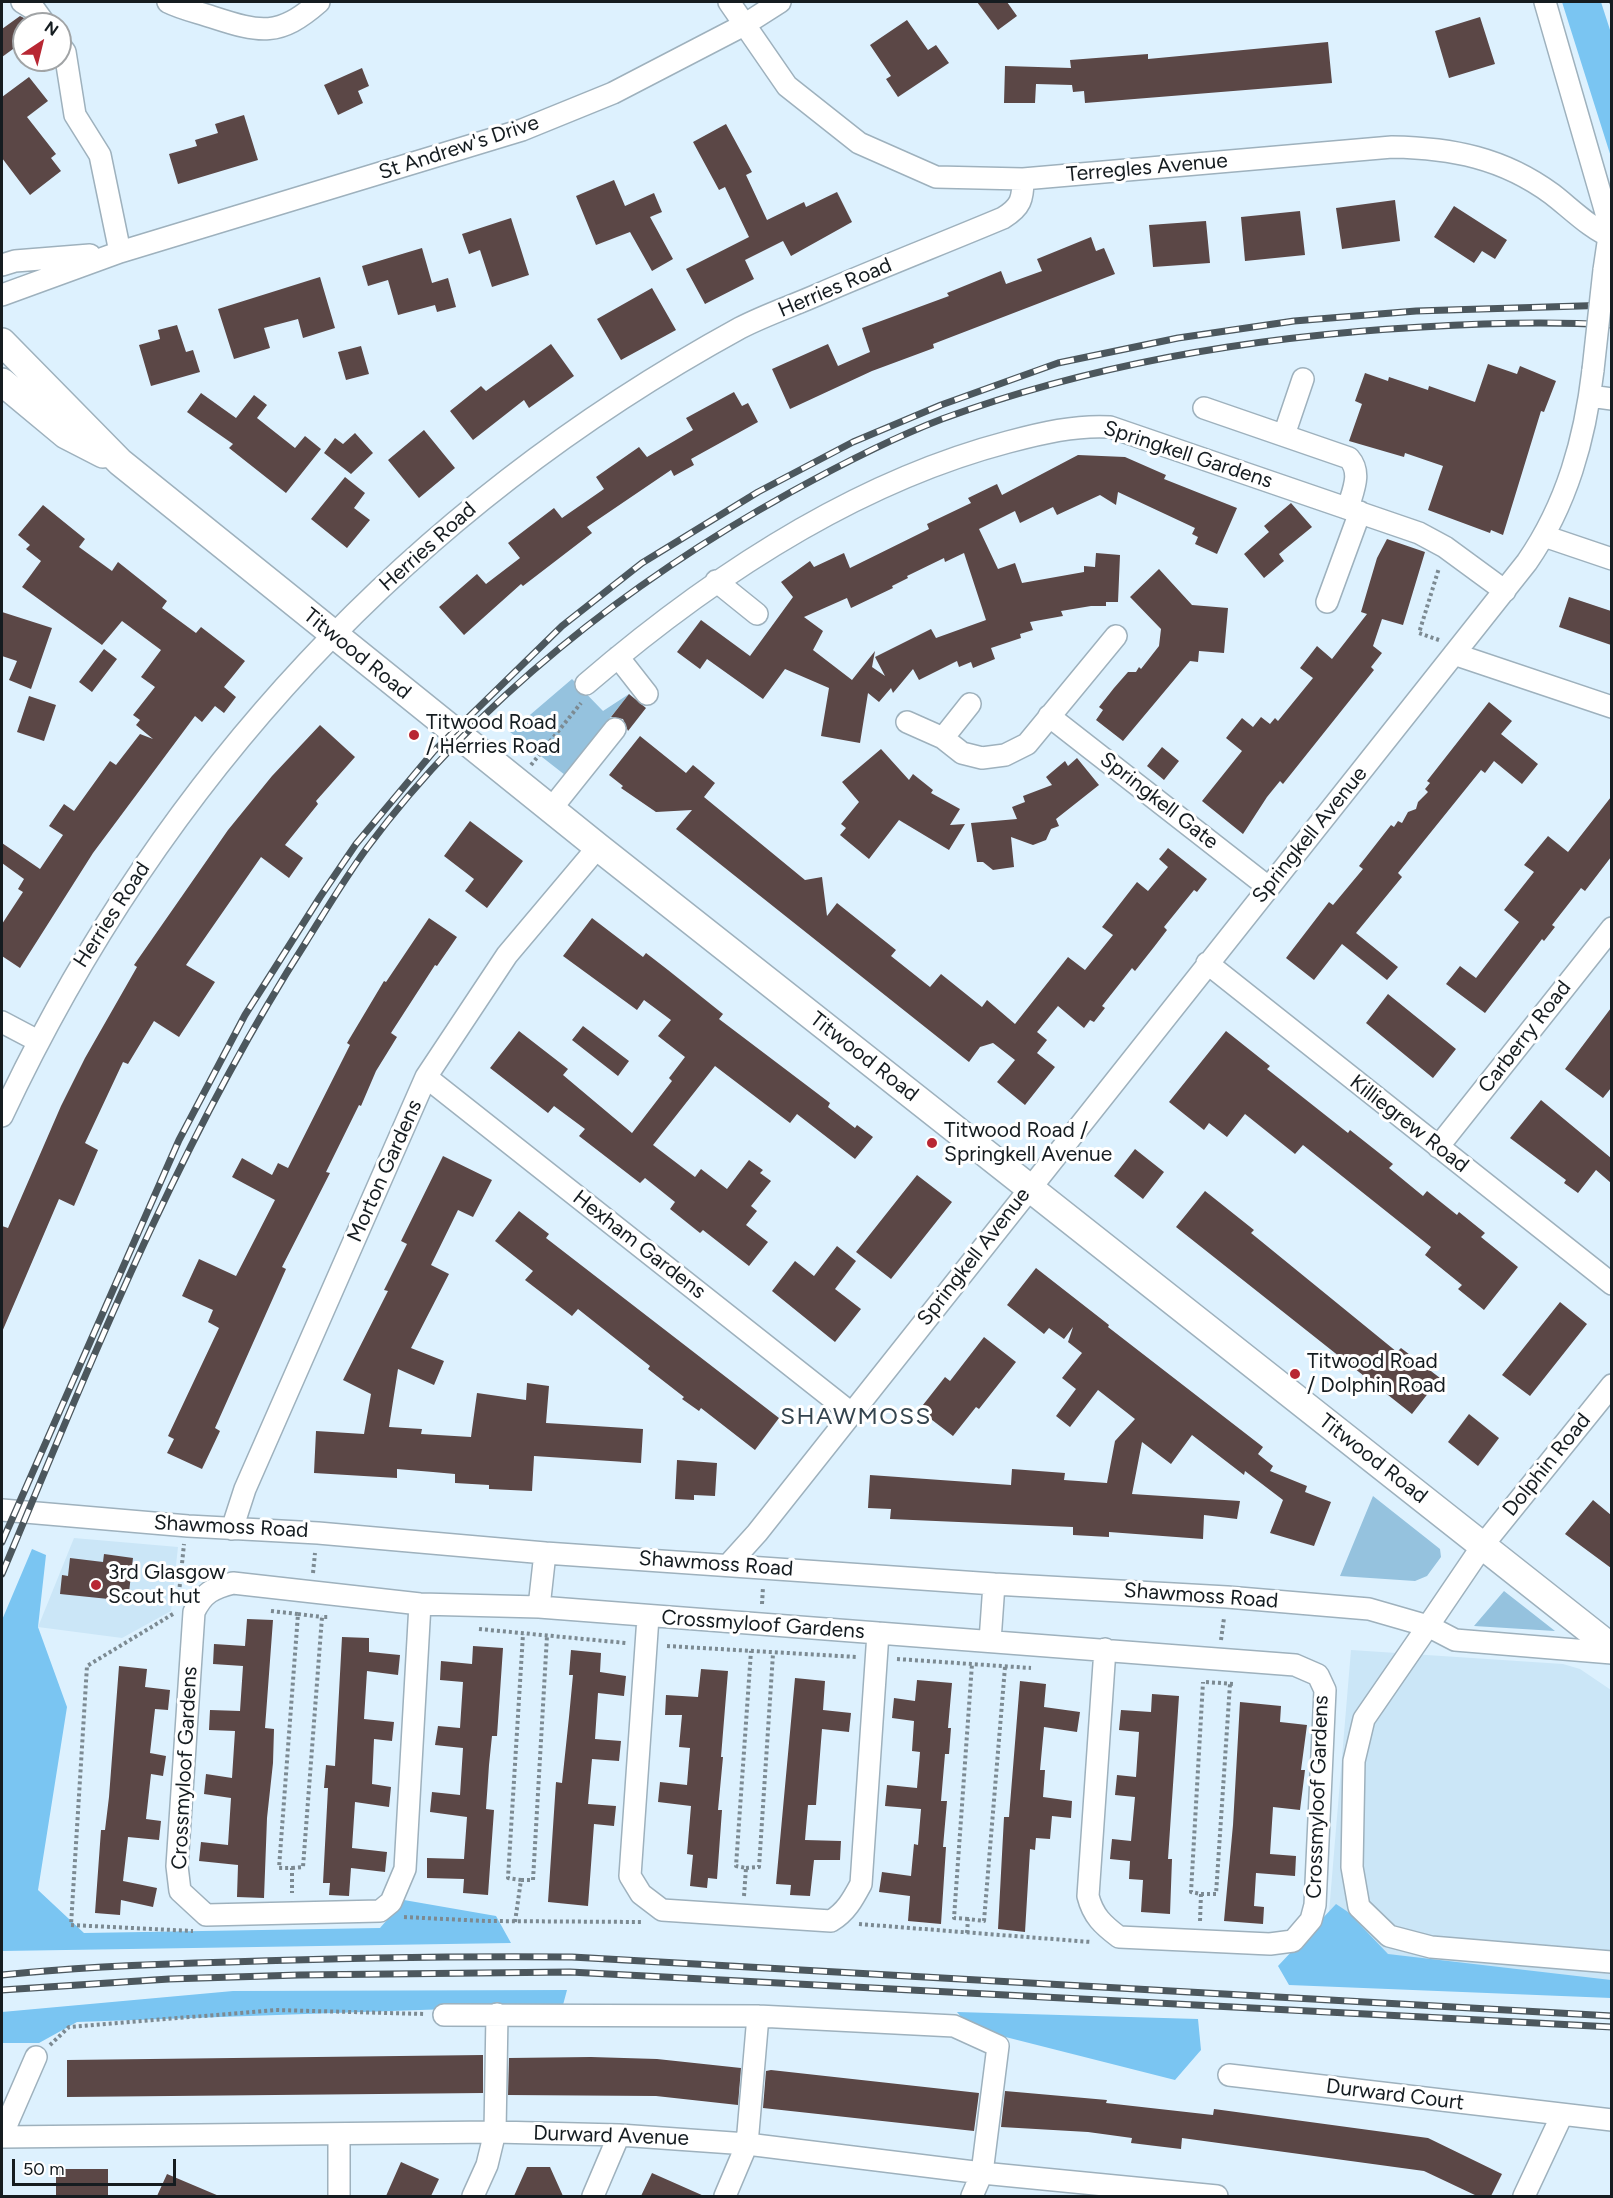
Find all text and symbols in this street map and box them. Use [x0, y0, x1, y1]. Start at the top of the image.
north arrow [12, 12, 72, 72]
text: N [41, 17, 62, 40]
street label: St Andrew's Drive [376, 110, 542, 186]
street label: Terregles Avenue [1065, 148, 1229, 188]
street label: Herries Road [774, 253, 896, 323]
street label: Springkell Gardens [1100, 416, 1276, 494]
street label: Herries Road [375, 497, 481, 597]
street label: Titwood Road [298, 603, 416, 705]
place label: Titwood Road / Herries Road [426, 710, 560, 760]
marker: Titwood Road / Herries Road [407, 728, 421, 742]
street label: Springkell Gate [1095, 747, 1223, 855]
street label: Springkell Avenue [1247, 762, 1373, 908]
street label: Herries Road [68, 857, 156, 973]
street label: Carberry Road [1473, 976, 1577, 1098]
street label: Titwood Road [805, 1007, 923, 1107]
street label: Killiegrew Road [1345, 1070, 1473, 1178]
street label: Morton Gardens [342, 1096, 428, 1246]
place label: Titwood Road / Springkell Avenue [944, 1118, 1112, 1168]
marker: Titwood Road / Springkell Avenue [925, 1136, 939, 1150]
street label: Springkell Avenue [912, 1183, 1036, 1331]
street label: Hexham Gardens [568, 1185, 710, 1305]
place label: Titwood Road / Dolphin Road [1307, 1349, 1446, 1399]
marker: Titwood Road / Dolphin Road [1288, 1367, 1302, 1381]
district label: SHAWMOSS [780, 1403, 932, 1431]
street label: Dolphin Road [1498, 1408, 1596, 1522]
street label: Titwood Road [1314, 1409, 1432, 1509]
street label: Shawmoss Road [153, 1510, 309, 1544]
street label: Shawmoss Road [638, 1546, 794, 1582]
place label: 3rd Glasgow Scout hut [108, 1560, 226, 1610]
marker: 3rd Glasgow Scout hut [89, 1578, 103, 1592]
street label: Shawmoss Road [1123, 1578, 1279, 1614]
street label: Crossmyloof Gardens [661, 1605, 865, 1645]
street label: Crossmyloof Gardens [167, 1666, 203, 1870]
street label: Crossmyloof Gardens [1302, 1695, 1334, 1899]
street label: Durward Court [1325, 2074, 1465, 2116]
street label: Durward Avenue [533, 2121, 689, 2151]
scale bar [15, 2147, 178, 2185]
text: 50 m [23, 2158, 65, 2180]

